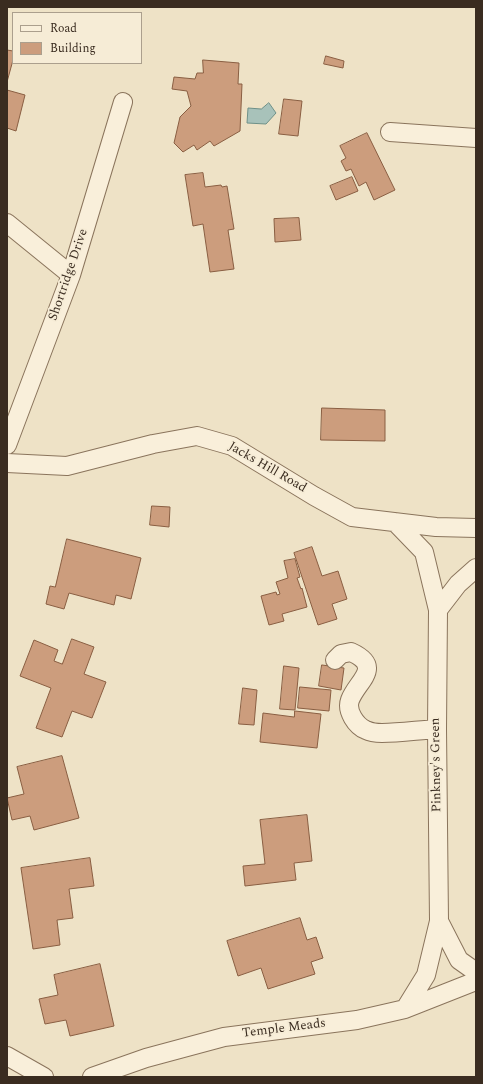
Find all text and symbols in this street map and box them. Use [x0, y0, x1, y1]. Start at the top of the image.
legend [12, 12, 142, 64]
text: Road [50, 19, 77, 38]
text: Building [50, 39, 96, 58]
street label: Shortridge Drive [46, 227, 92, 323]
street label: Jacks Hill Road [225, 439, 309, 497]
street label: Pinkney's Green [428, 718, 446, 812]
street label: Temple Meads [241, 1016, 327, 1042]

